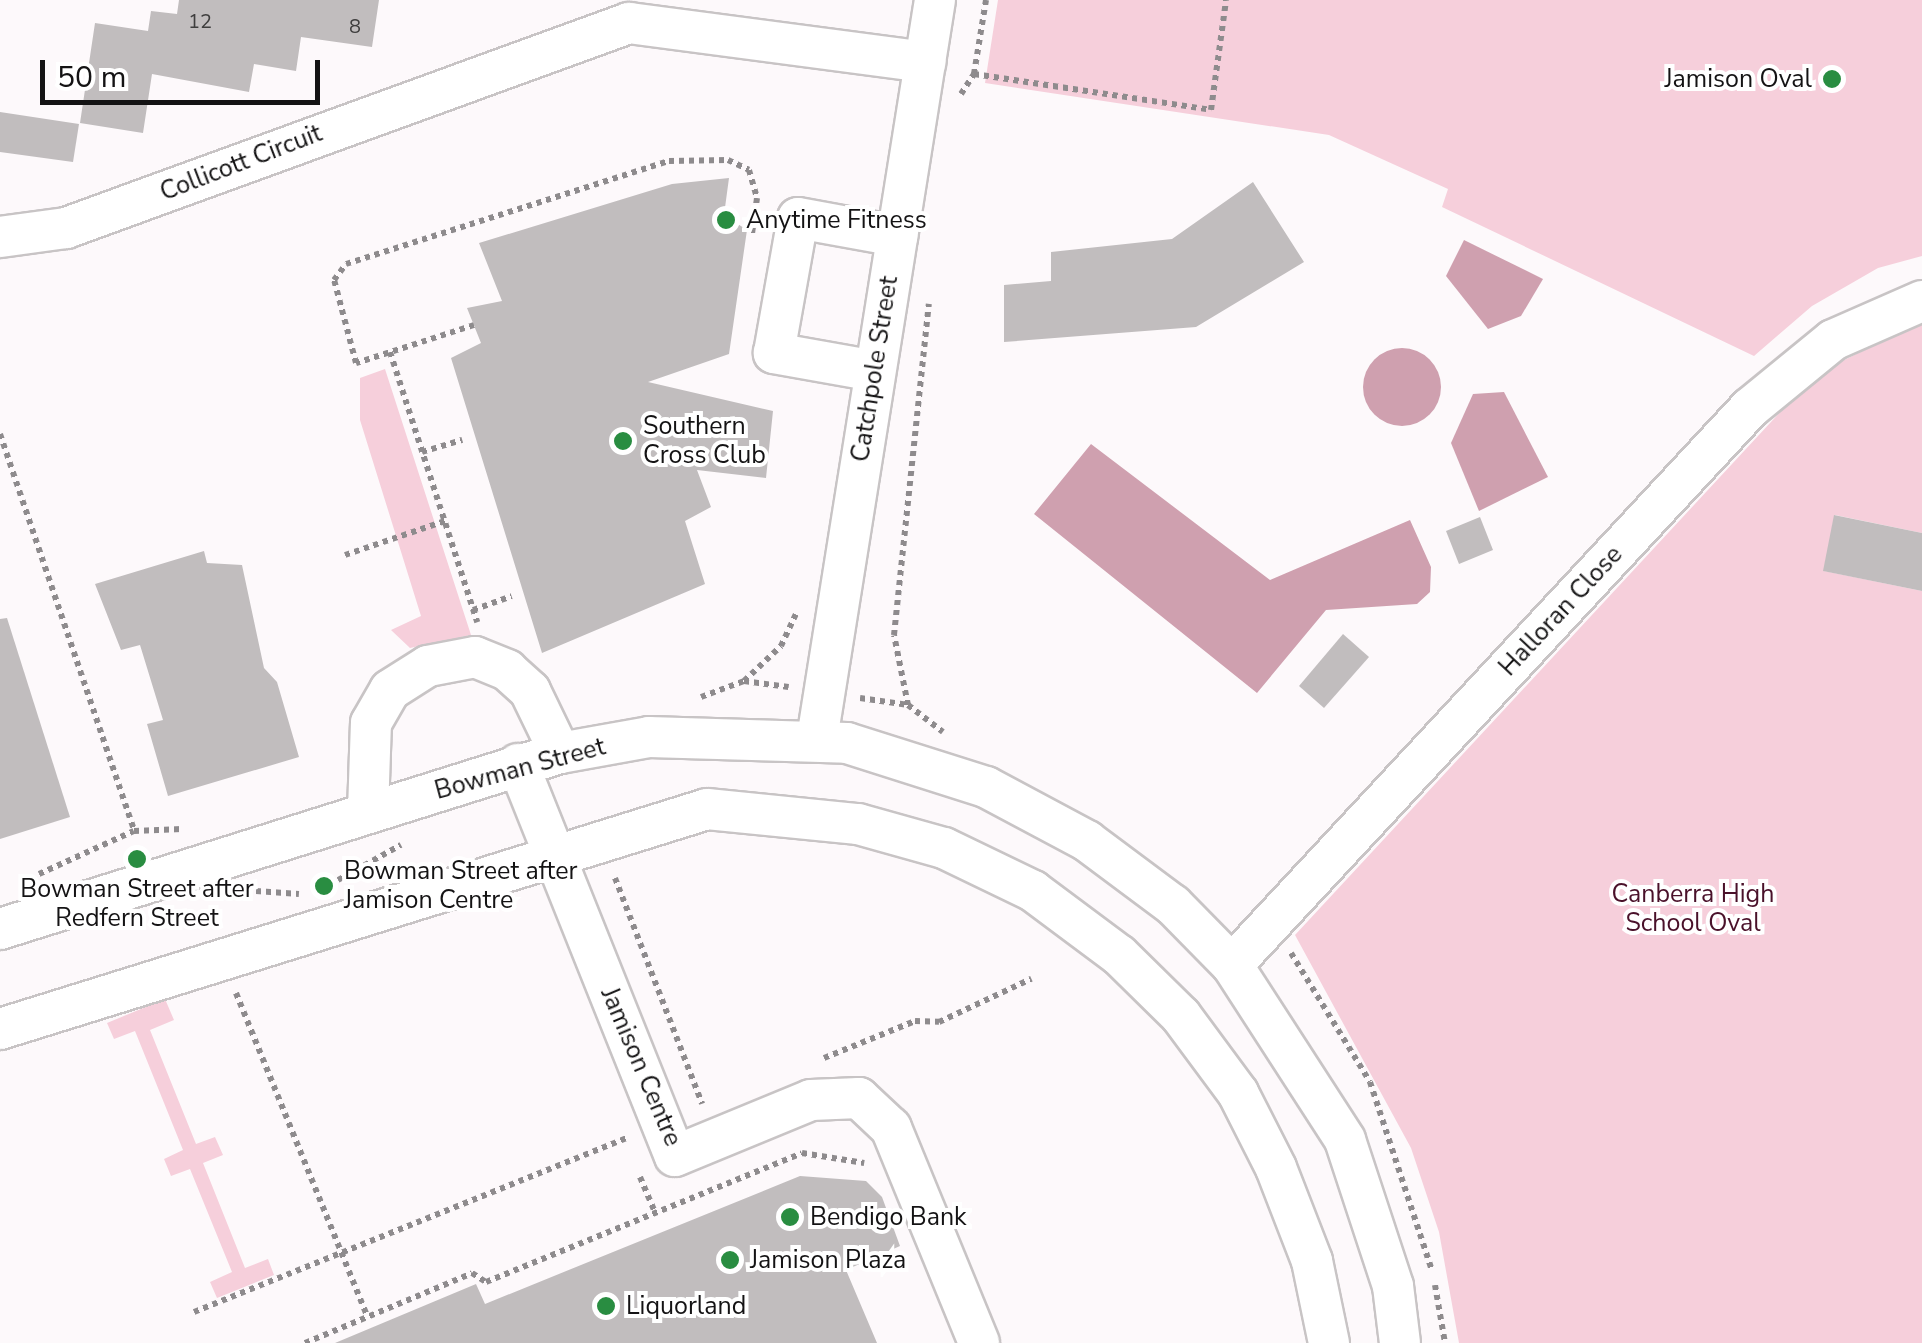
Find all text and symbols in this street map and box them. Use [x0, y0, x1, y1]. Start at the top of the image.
house number: 12 [188, 9, 212, 33]
house number: 8 [349, 14, 361, 38]
scale bar [45, 40, 325, 102]
text: 50 m [57, 57, 126, 98]
place label: Jamison Oval [1664, 64, 1812, 94]
marker: Jamison Oval [1821, 68, 1843, 90]
street label: Collicott Circuit [156, 118, 326, 208]
place label: Anytime Fitness [746, 205, 927, 235]
marker: Anytime Fitness [715, 209, 737, 231]
street label: Catchpole Street [845, 274, 905, 464]
place label: Southern Cross Club [643, 412, 766, 471]
marker: Southern Cross Club [612, 430, 634, 452]
street label: Halloran Close [1493, 540, 1629, 682]
street label: Bowman Street [432, 732, 608, 806]
marker: Bowman Street after Redfern Street [126, 848, 148, 870]
place label: Bowman Street after Jamison Centre [344, 857, 577, 916]
place label: Bowman Street after Redfern Street [20, 875, 254, 934]
marker: Bowman Street after Jamison Centre [313, 875, 335, 897]
park label: Canberra High School Oval [1612, 880, 1774, 939]
street label: Jamison Centre [594, 983, 688, 1151]
place label: Bendigo Bank [810, 1202, 967, 1232]
marker: Bendigo Bank [779, 1206, 801, 1228]
place label: Jamison Plaza [750, 1245, 906, 1275]
marker: Jamison Plaza [719, 1249, 741, 1271]
place label: Liquorland [626, 1291, 746, 1321]
marker: Liquorland [595, 1295, 617, 1317]

